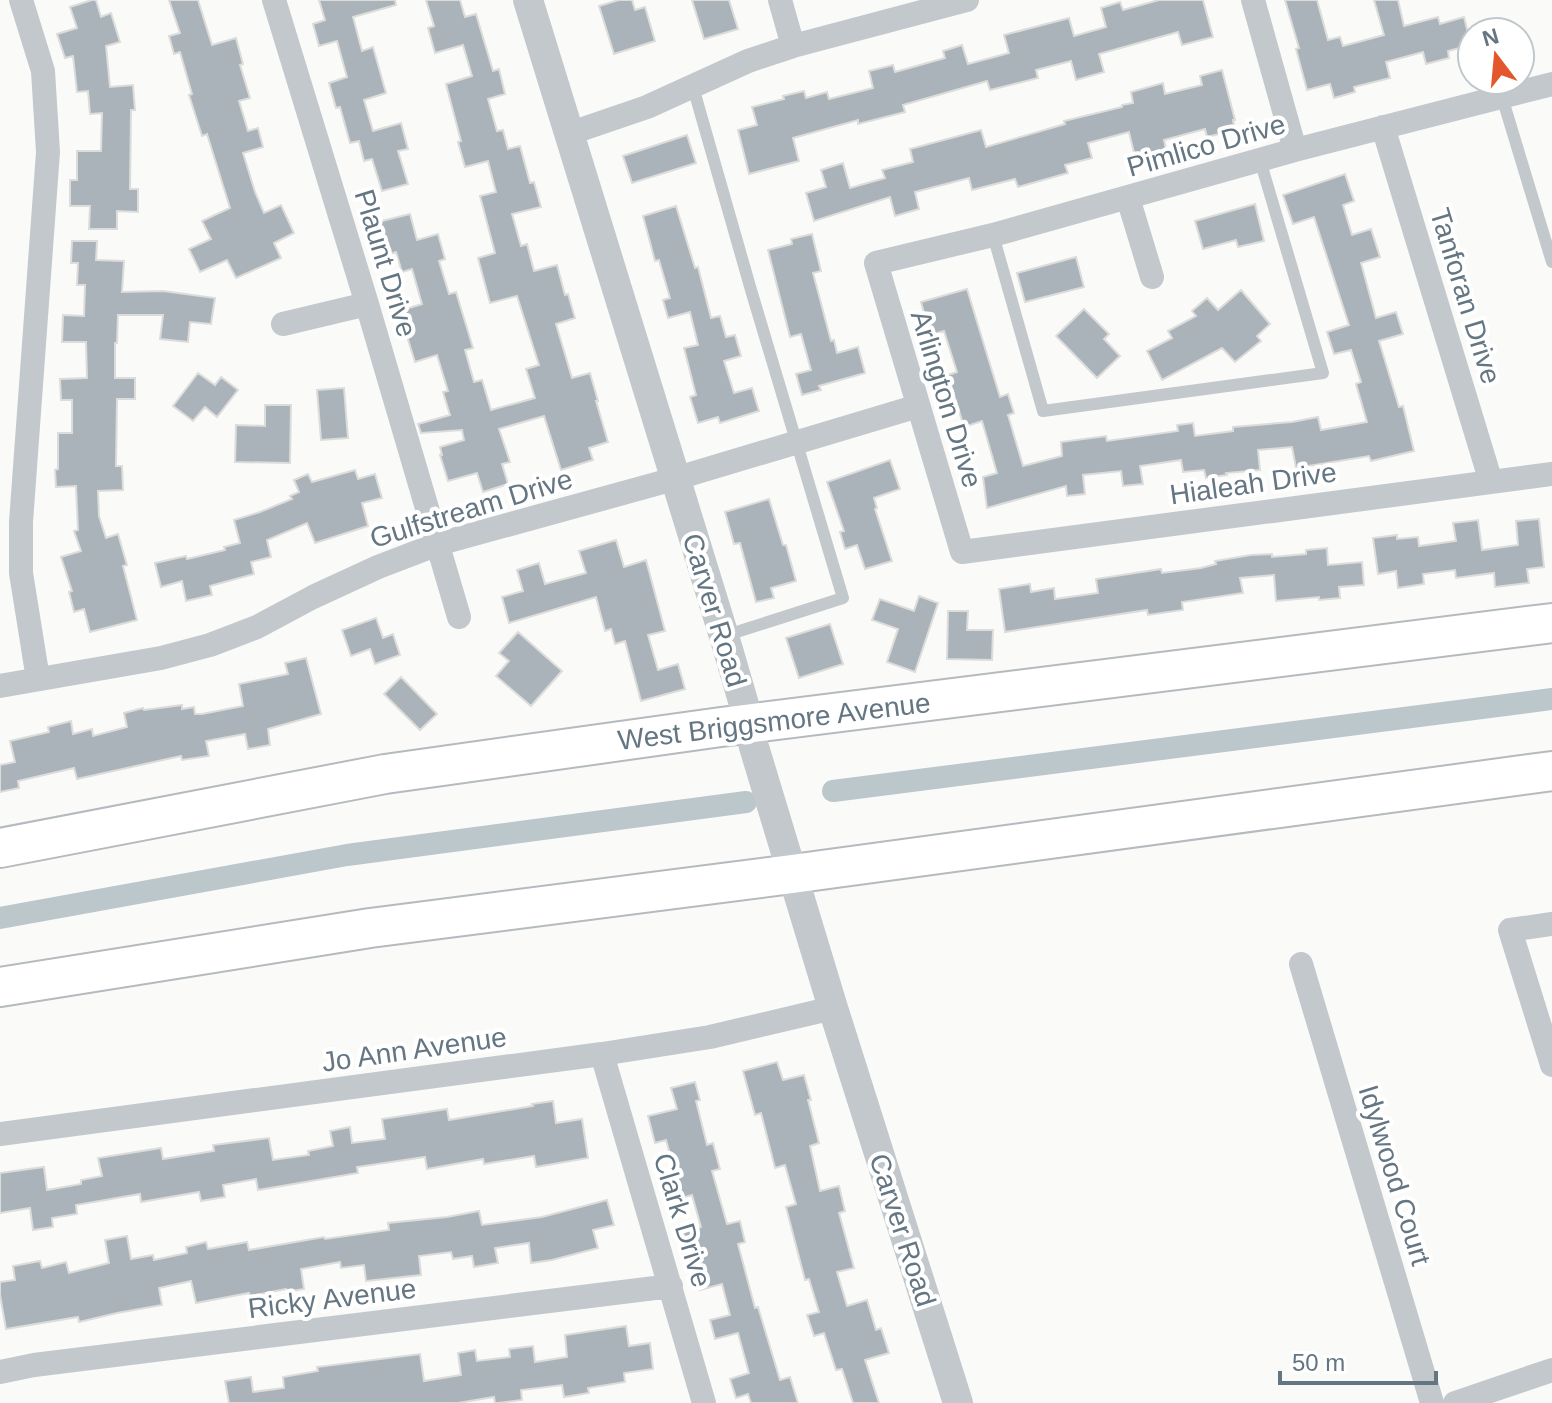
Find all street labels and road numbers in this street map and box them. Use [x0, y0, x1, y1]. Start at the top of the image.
street label: Pimlico Drive [1123, 108, 1289, 183]
street label: Plaunt Drive [348, 186, 423, 341]
street label: Tanforan Drive [1424, 205, 1507, 388]
street label: Arlington Drive [905, 307, 988, 491]
street label: Hialeah Drive [1168, 456, 1338, 511]
street label: Gulfstream Drive [366, 463, 576, 554]
street label: Carver Road [676, 530, 753, 691]
street label: West Briggsmore Avenue [616, 687, 932, 756]
street label: Jo Ann Avenue [320, 1021, 508, 1078]
street label: Idylwood Court [1352, 1081, 1437, 1269]
street label: Clark Drive [647, 1149, 718, 1291]
street label: Carver Road [863, 1150, 942, 1310]
street label: Ricky Avenue [246, 1273, 418, 1324]

